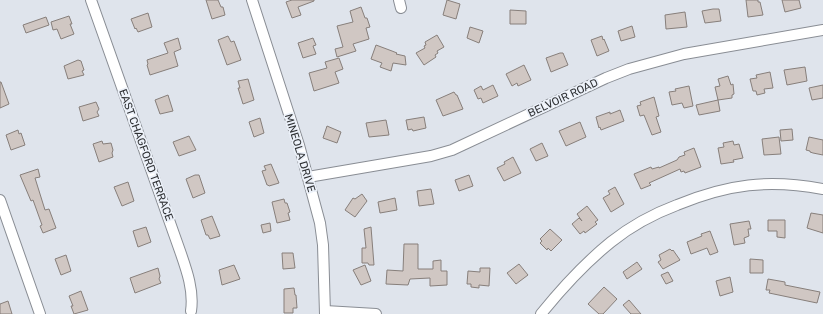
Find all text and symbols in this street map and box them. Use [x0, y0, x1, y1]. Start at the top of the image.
street label: BELVOIR ROAD [526, 76, 600, 120]
street label: EAST CHAGFORD TERRACE [116, 87, 176, 223]
street label: MINEOLA DRIVE [282, 112, 318, 194]

